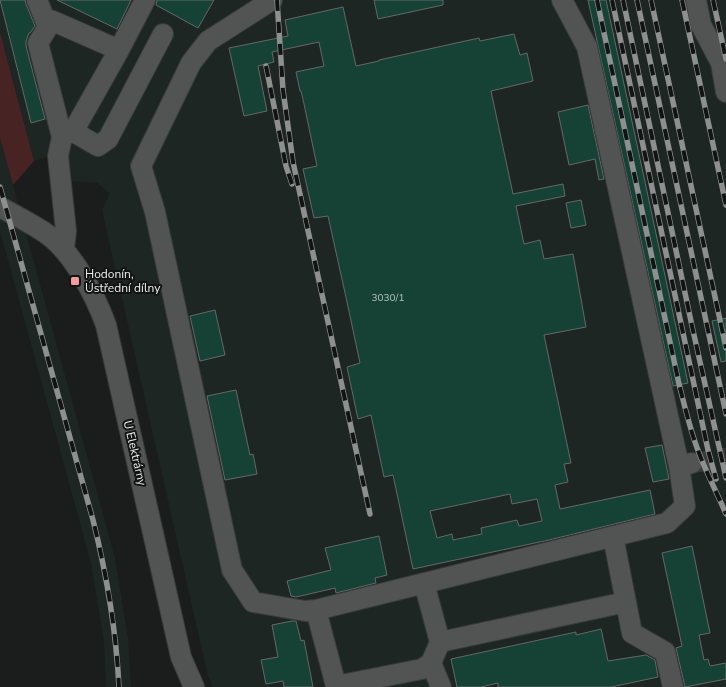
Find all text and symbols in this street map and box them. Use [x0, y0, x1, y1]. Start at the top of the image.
place label: Hodonín, Ústřední dílny [85, 266, 161, 296]
marker: Hodonín, Ústřední dílny [69, 275, 81, 287]
house number: 3030/1 [372, 291, 404, 305]
street label: U Elektrárny [120, 419, 150, 488]

